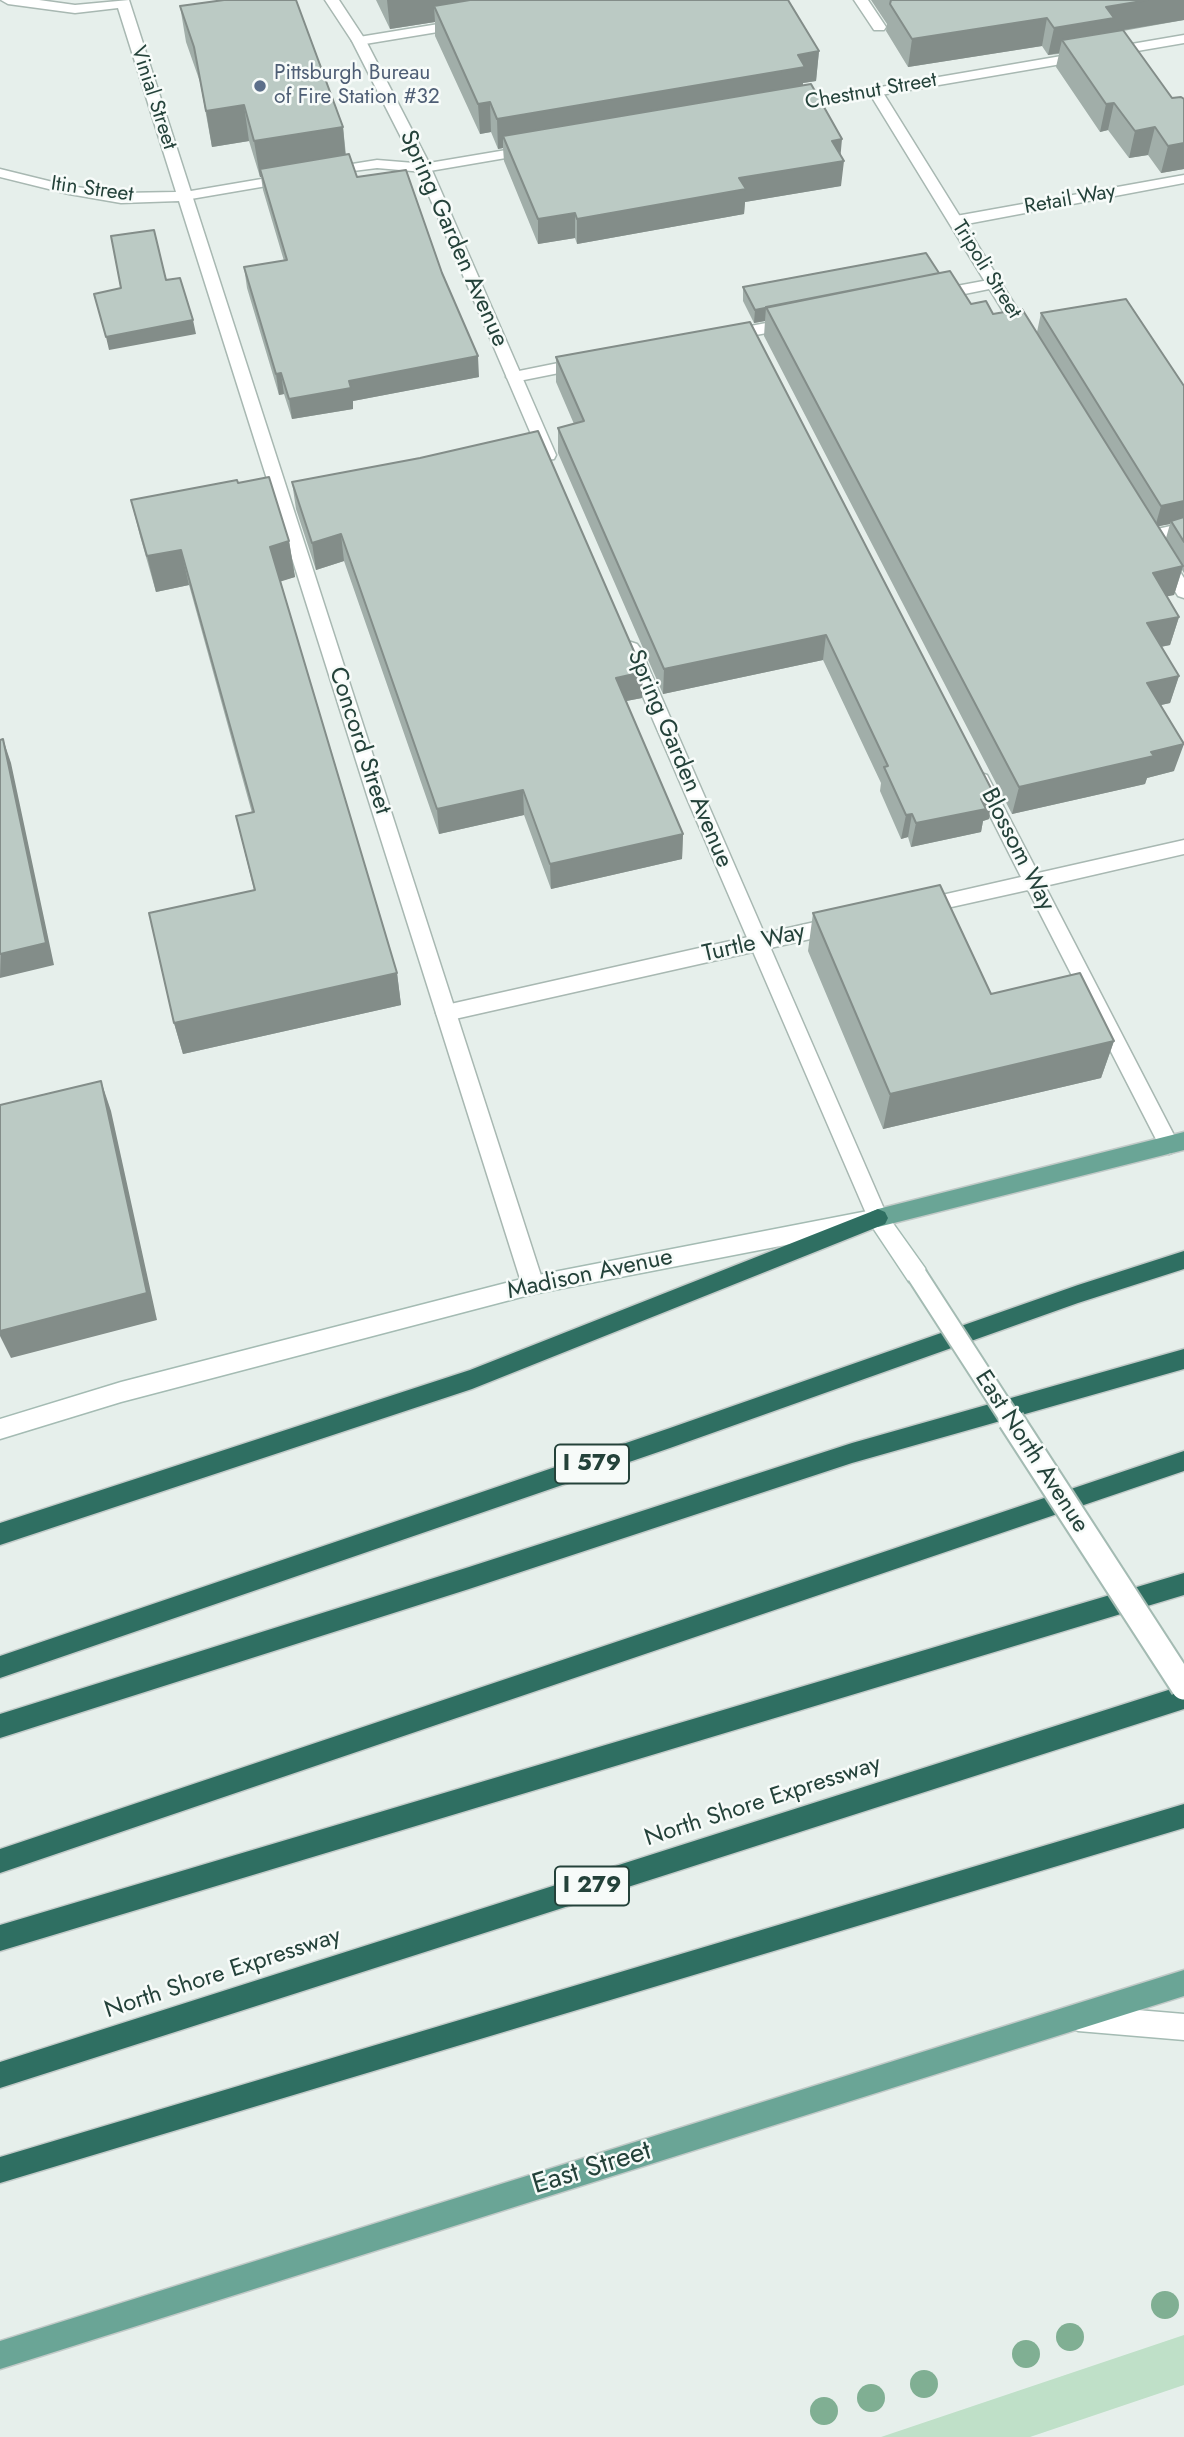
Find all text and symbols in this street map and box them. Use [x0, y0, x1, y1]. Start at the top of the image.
street label: Vinial Street [124, 43, 182, 153]
place label: Pittsburgh Bureau of Fire Station #32 [274, 61, 440, 111]
street label: Chestnut Street [803, 68, 939, 116]
marker: Pittsburgh Bureau of Fire Station #32 [252, 78, 268, 94]
street label: Spring Garden Avenue [392, 126, 514, 352]
street label: Itin Street [49, 172, 135, 208]
street label: Retail Way [1022, 180, 1118, 220]
street label: Tripoli Street [946, 216, 1026, 324]
street label: Spring Garden Avenue [620, 646, 738, 872]
street label: Concord Street [322, 664, 396, 818]
street label: Blossom Way [974, 784, 1060, 916]
street label: Turtle Way [700, 918, 808, 970]
street label: Madison Avenue [505, 1243, 675, 1307]
street label: East North Avenue [968, 1365, 1094, 1539]
road number: I 579 [555, 1444, 629, 1484]
street label: North Shore Expressway [641, 1750, 885, 1854]
road number: I 279 [555, 1867, 629, 1906]
street label: North Shore Expressway [101, 1922, 345, 2026]
street label: East Street [529, 2135, 655, 2203]

